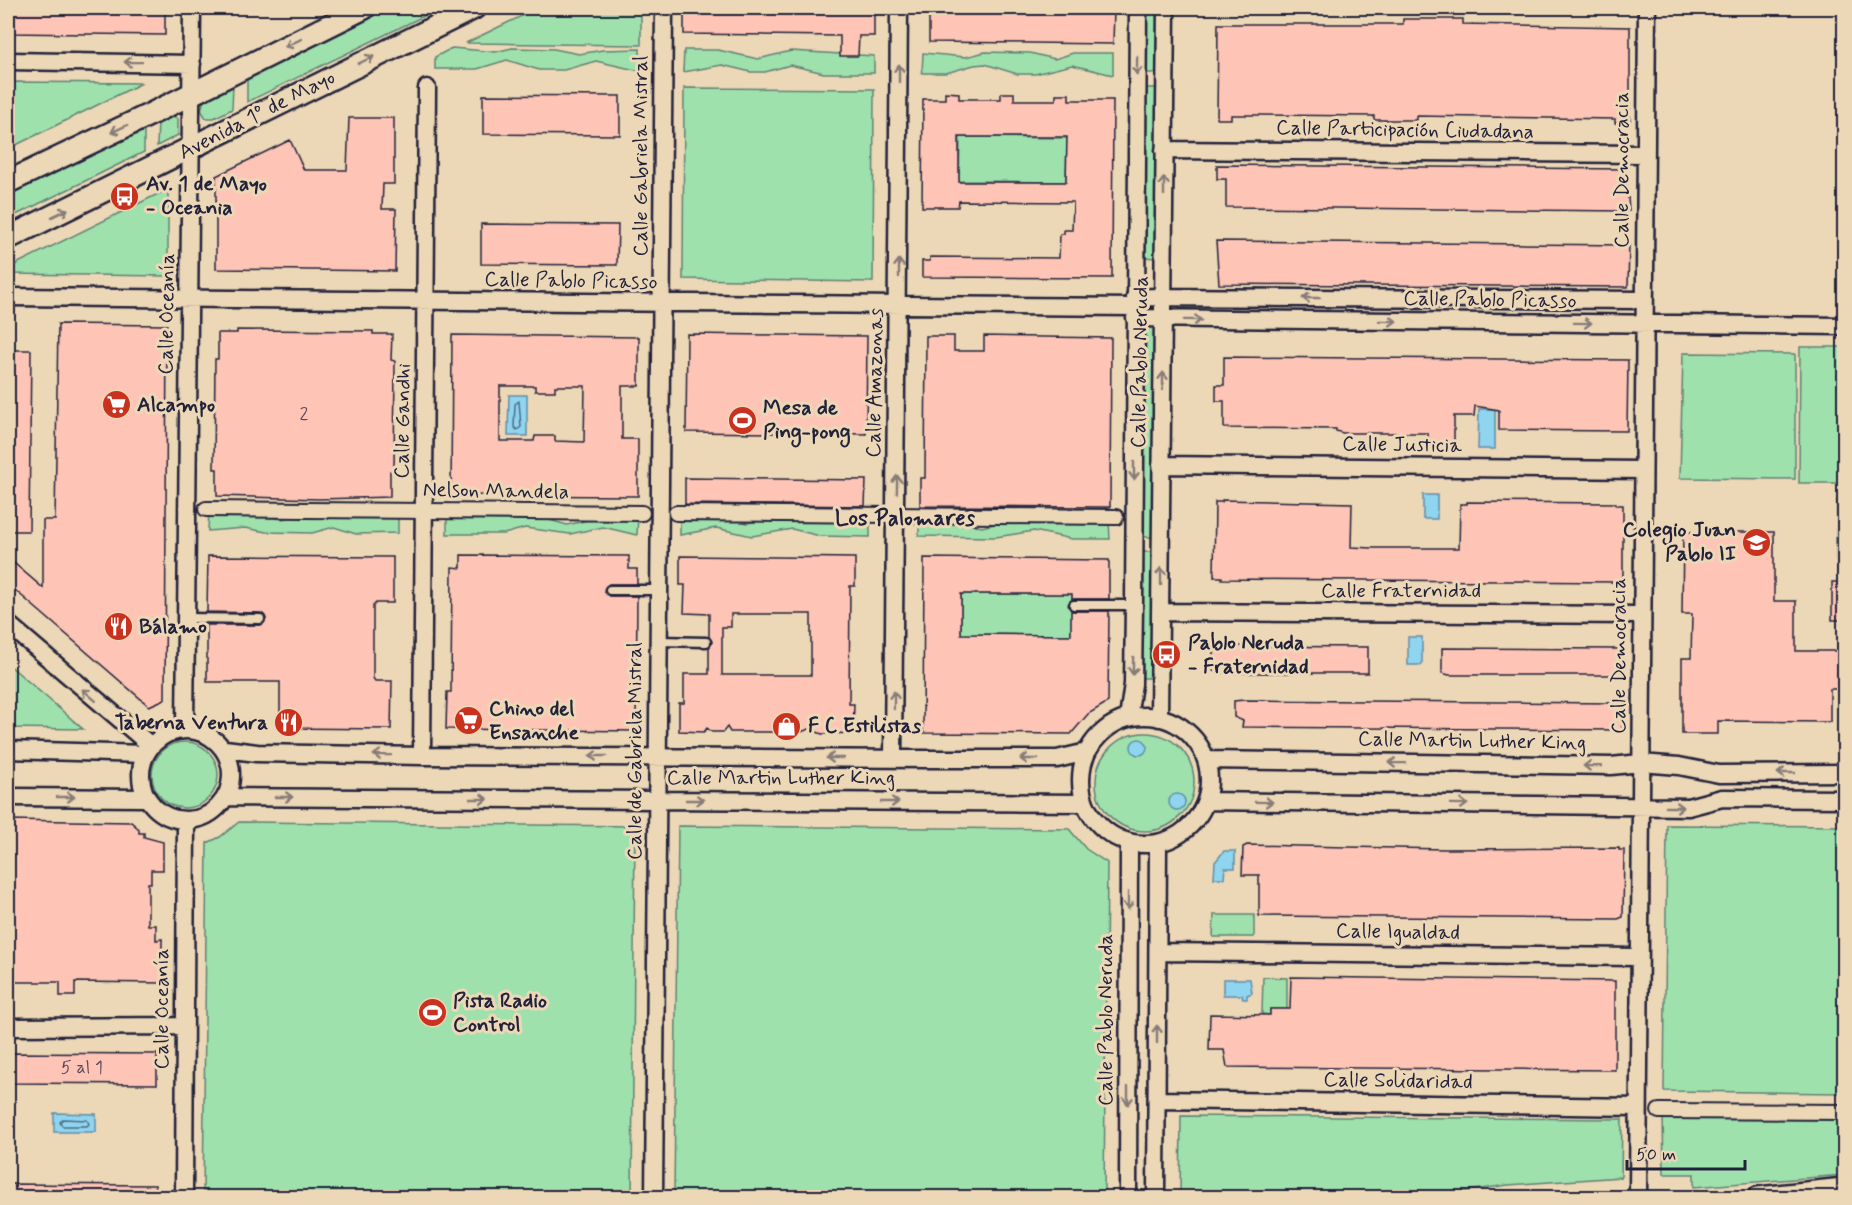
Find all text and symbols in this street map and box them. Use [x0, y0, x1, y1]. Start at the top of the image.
one-way arrow [285, 37, 303, 49]
one-way arrow [357, 54, 375, 65]
one-way arrow [1131, 55, 1143, 75]
one-way arrow [124, 56, 144, 68]
street label: Calle Gabriela Mistral [627, 56, 655, 256]
street label: Avenida 1º de Mayo [174, 63, 340, 167]
one-way arrow [893, 63, 905, 83]
street label: Calle Democracia [1608, 92, 1636, 248]
street label: Calle Participación Ciudadana [1276, 114, 1534, 146]
one-way arrow [110, 124, 128, 136]
place label: Av. 1 de Mayo - Oceania [146, 170, 267, 222]
one-way arrow [1158, 176, 1170, 196]
bus stop icon: Av. 1 de Mayo - Oceania [109, 180, 141, 212]
one-way arrow [51, 206, 69, 218]
street label: Calle Oceanía [152, 253, 182, 375]
one-way arrow [893, 258, 905, 278]
street label: Calle Pablo Picasso [484, 265, 658, 297]
street label: Calle Pablo Neruda [1124, 276, 1156, 448]
street label: Calle Pablo Picasso [1403, 284, 1577, 316]
one-way arrow [1302, 292, 1322, 304]
street label: Calle Amazonas [860, 308, 890, 458]
one-way arrow [1183, 314, 1203, 325]
one-way arrow [1378, 315, 1398, 327]
one-way arrow [1573, 317, 1593, 329]
street label: Calle Gandhi [388, 363, 418, 479]
one-way arrow [1157, 371, 1169, 391]
supermarket icon: Alcampo [100, 389, 132, 421]
place label: Alcampo [137, 391, 215, 419]
place label: Mesa de Ping-pong [763, 394, 851, 448]
house number: 2 [300, 402, 309, 426]
sports icon: Mesa de Ping-pong [726, 404, 758, 436]
street label: Calle Justicia [1342, 430, 1463, 460]
one-way arrow [1128, 460, 1140, 480]
one-way arrow [891, 474, 903, 494]
street label: Nelson Mandela [423, 476, 569, 506]
district label: Los Palomares [835, 505, 975, 533]
place label: Colegio Juan Pablo II [1623, 516, 1736, 568]
school or university icon: Colegio Juan Pablo II [1741, 526, 1773, 558]
one-way arrow [1155, 566, 1167, 586]
street label: Calle Fraternidad [1321, 577, 1481, 605]
street label: Calle Democracia [1605, 578, 1633, 734]
restaurant icon: Bálamo [102, 611, 134, 643]
place label: Bálamo [139, 613, 207, 641]
place label: Pablo Neruda - Fraternidad [1188, 629, 1309, 681]
bus stop icon: Pablo Neruda - Fraternidad [1151, 639, 1183, 671]
street label: Calle de Gabriela Mistral [621, 642, 649, 860]
one-way arrow [1127, 655, 1139, 675]
one-way arrow [82, 688, 97, 702]
one-way arrow [888, 690, 900, 710]
place label: Chino del Ensanche [489, 695, 579, 747]
supermarket icon: Chino del Ensanche [452, 705, 484, 737]
restaurant icon: Taberna Ventura [273, 707, 305, 739]
place label: Taberna Ventura [115, 709, 268, 737]
shop icon: F C Estilistas [771, 710, 803, 742]
place label: F C Estilistas [808, 712, 922, 740]
street label: Calle Martin Luther King [1358, 725, 1586, 757]
one-way arrow [372, 749, 392, 761]
one-way arrow [588, 751, 608, 762]
one-way arrow [825, 752, 845, 764]
one-way arrow [1020, 753, 1040, 765]
one-way arrow [1387, 757, 1407, 768]
one-way arrow [1582, 760, 1602, 772]
street label: Calle Martin Luther King [667, 764, 895, 792]
one-way arrow [1777, 768, 1797, 779]
one-way arrow [55, 791, 75, 803]
one-way arrow [274, 791, 294, 803]
one-way arrow [469, 793, 489, 805]
one-way arrow [685, 794, 705, 806]
one-way arrow [880, 796, 900, 808]
one-way arrow [1254, 797, 1274, 808]
one-way arrow [1449, 799, 1469, 810]
one-way arrow [1665, 801, 1685, 813]
one-way arrow [1122, 891, 1134, 911]
street label: Calle Igualdad [1336, 917, 1460, 947]
street label: Calle Pablo Neruda [1092, 934, 1120, 1106]
street label: Calle Oceanía [148, 948, 176, 1070]
place label: Pista Radio Control [453, 987, 547, 1039]
sports icon: Pista Radio Control [416, 997, 448, 1029]
one-way arrow [1151, 1025, 1163, 1045]
house number: 5 al 1 [61, 1056, 103, 1080]
street label: Calle Solidaridad [1323, 1066, 1473, 1096]
one-way arrow [1122, 1086, 1134, 1106]
scale bar [1627, 1133, 1746, 1171]
text: 50 m [1636, 1143, 1676, 1167]

